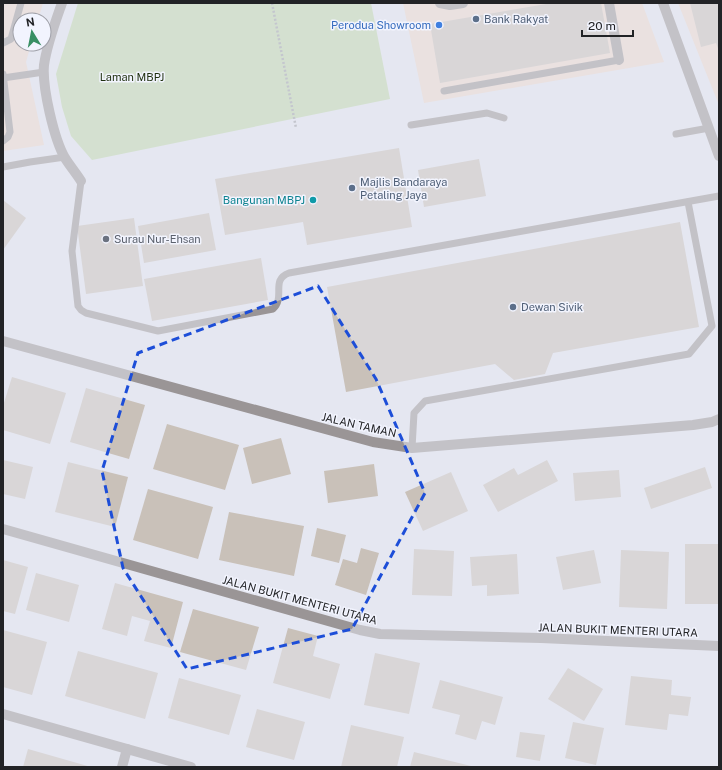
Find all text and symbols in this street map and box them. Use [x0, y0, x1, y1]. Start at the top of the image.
north arrow [12, 12, 52, 52]
scale bar [582, 12, 633, 38]
place label: Bank Rakyat [484, 13, 548, 25]
marker: Bank Rakyat [471, 14, 481, 24]
text: N [25, 15, 36, 29]
place label: Perodua Showroom [331, 19, 431, 31]
text: 20 m [588, 19, 616, 33]
marker: Perodua Showroom [434, 20, 444, 30]
park label: Laman MBPJ [100, 71, 164, 83]
place label: Majlis Bandaraya Petaling Jaya [360, 176, 447, 201]
marker: Majlis Bandaraya Petaling Jaya [347, 183, 357, 193]
place label: Bangunan MBPJ [223, 194, 305, 206]
marker: Bangunan MBPJ [308, 195, 318, 205]
place label: Surau Nur-Ehsan [114, 233, 201, 245]
marker: Surau Nur-Ehsan [101, 234, 111, 244]
place label: Dewan Sivik [521, 301, 583, 313]
marker: Dewan Sivik [508, 302, 518, 312]
street label: JALAN TAMAN [321, 411, 397, 439]
street label: JALAN BUKIT MENTERI UTARA [221, 574, 379, 627]
street label: JALAN BUKIT MENTERI UTARA [538, 621, 698, 639]

